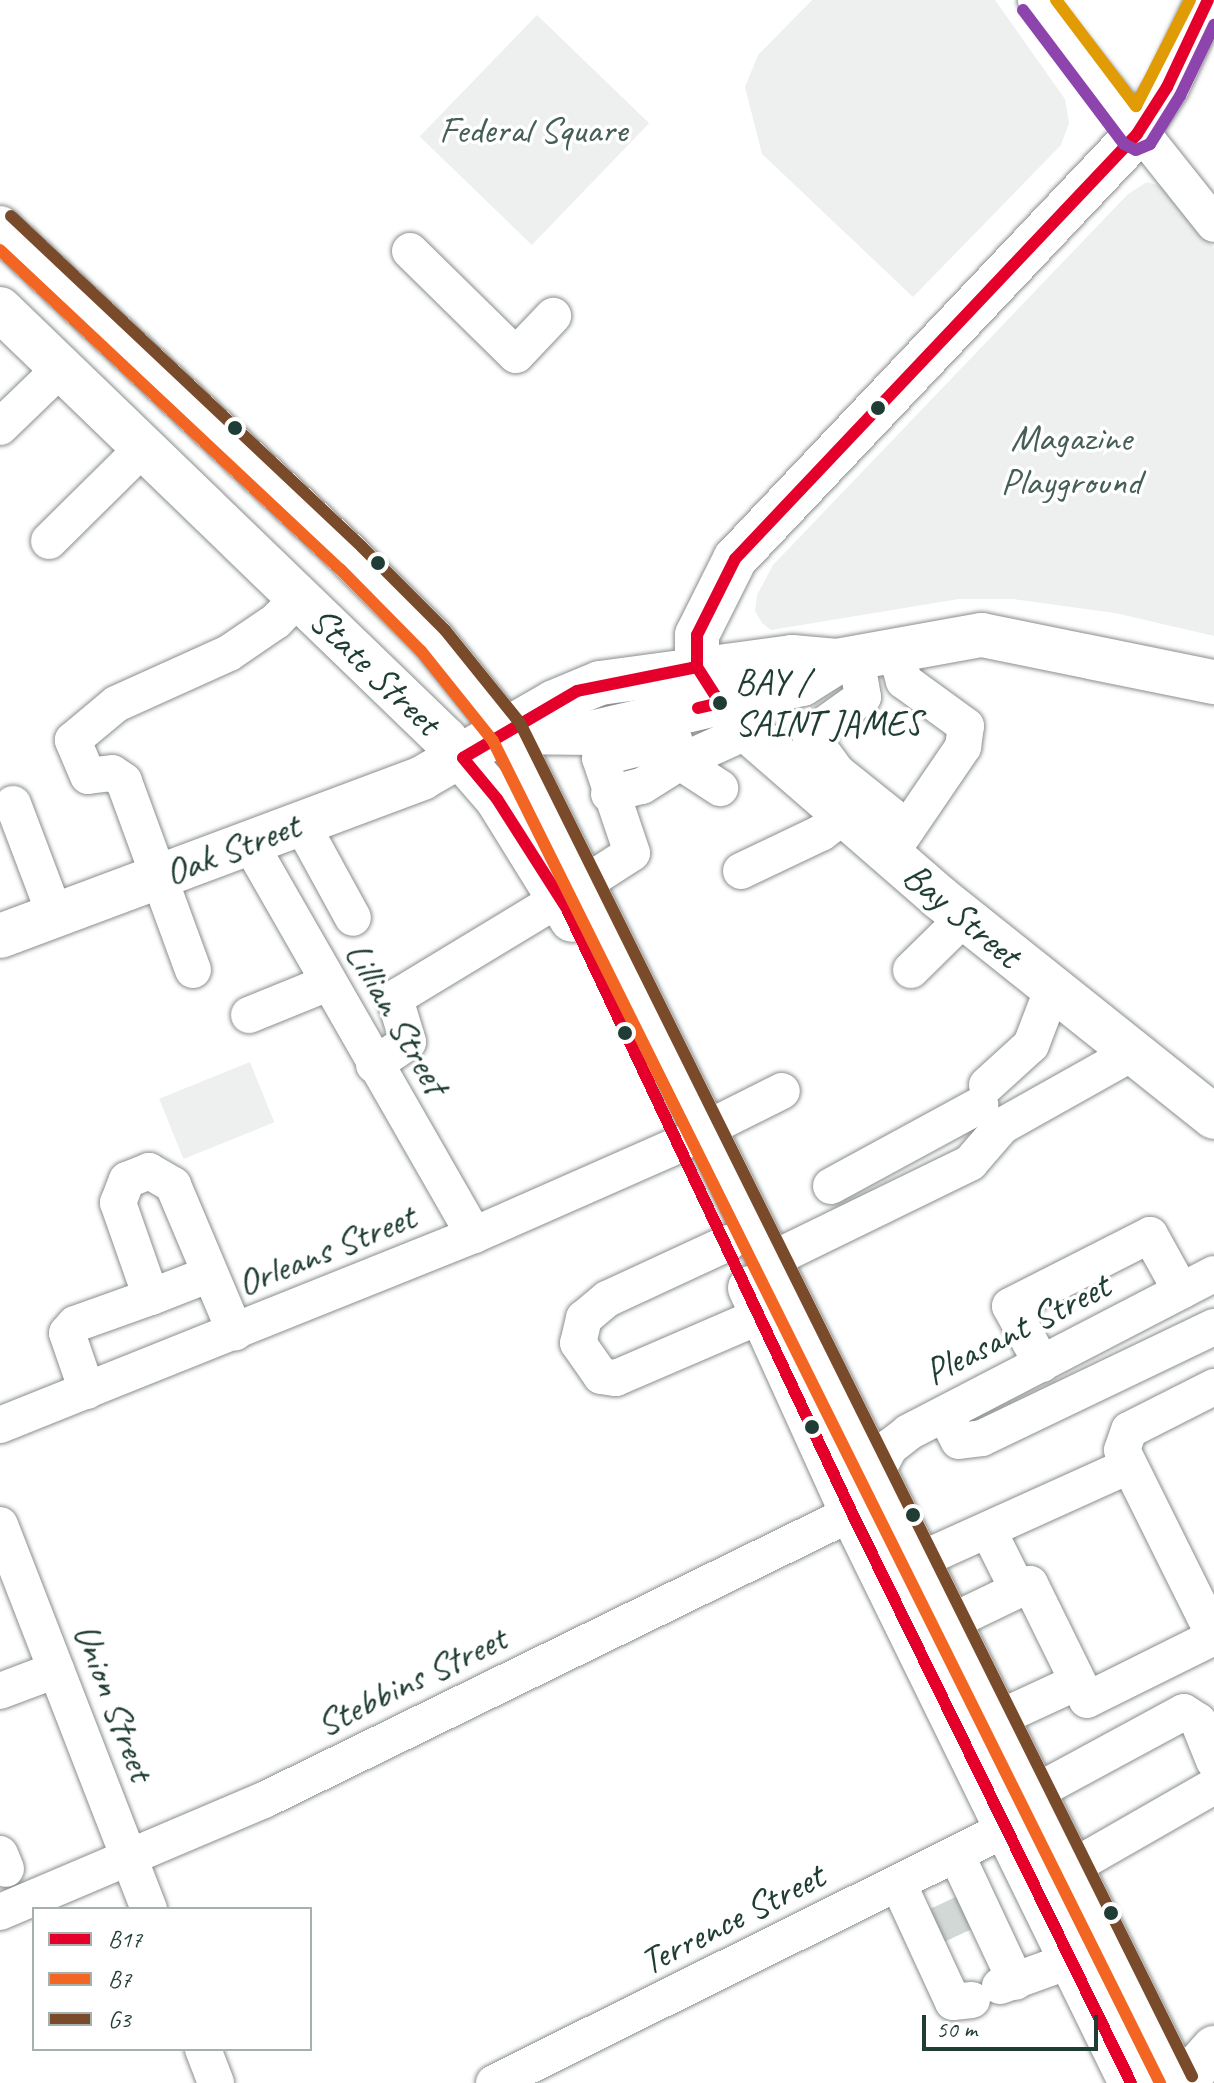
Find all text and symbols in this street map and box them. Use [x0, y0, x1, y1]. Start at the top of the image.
park label: Federal Square [439, 107, 627, 153]
unlabelled marker [870, 400, 886, 416]
park label: Magazine Playground [1001, 415, 1141, 504]
unlabelled marker [227, 420, 243, 436]
unlabelled marker [370, 555, 386, 571]
street label: State Street [300, 597, 450, 745]
place label: BAY / SAINT JAMES [735, 660, 921, 745]
marker: BAY / SAINT JAMES [712, 695, 728, 711]
street label: Oak Street [158, 802, 306, 896]
street label: Bay Street [894, 852, 1030, 978]
street label: Lillian Street [335, 934, 459, 1102]
unlabelled marker [617, 1025, 633, 1041]
street label: Orleans Street [230, 1194, 422, 1306]
street label: Pleasant Street [917, 1263, 1117, 1395]
unlabelled marker [804, 1419, 820, 1435]
unlabelled marker [905, 1507, 921, 1523]
street label: Stebbins Street [308, 1615, 514, 1747]
street label: Union Street [63, 1617, 165, 1787]
street label: Terrence Street [632, 1853, 832, 1985]
unlabelled marker [1103, 1905, 1119, 1921]
legend [32, 1907, 312, 2051]
text: B17 [108, 1924, 142, 1954]
text: B7 [108, 1964, 131, 1994]
scale bar [926, 1999, 1102, 2049]
text: G3 [108, 2004, 131, 2034]
text: 50 m [936, 2014, 977, 2044]

